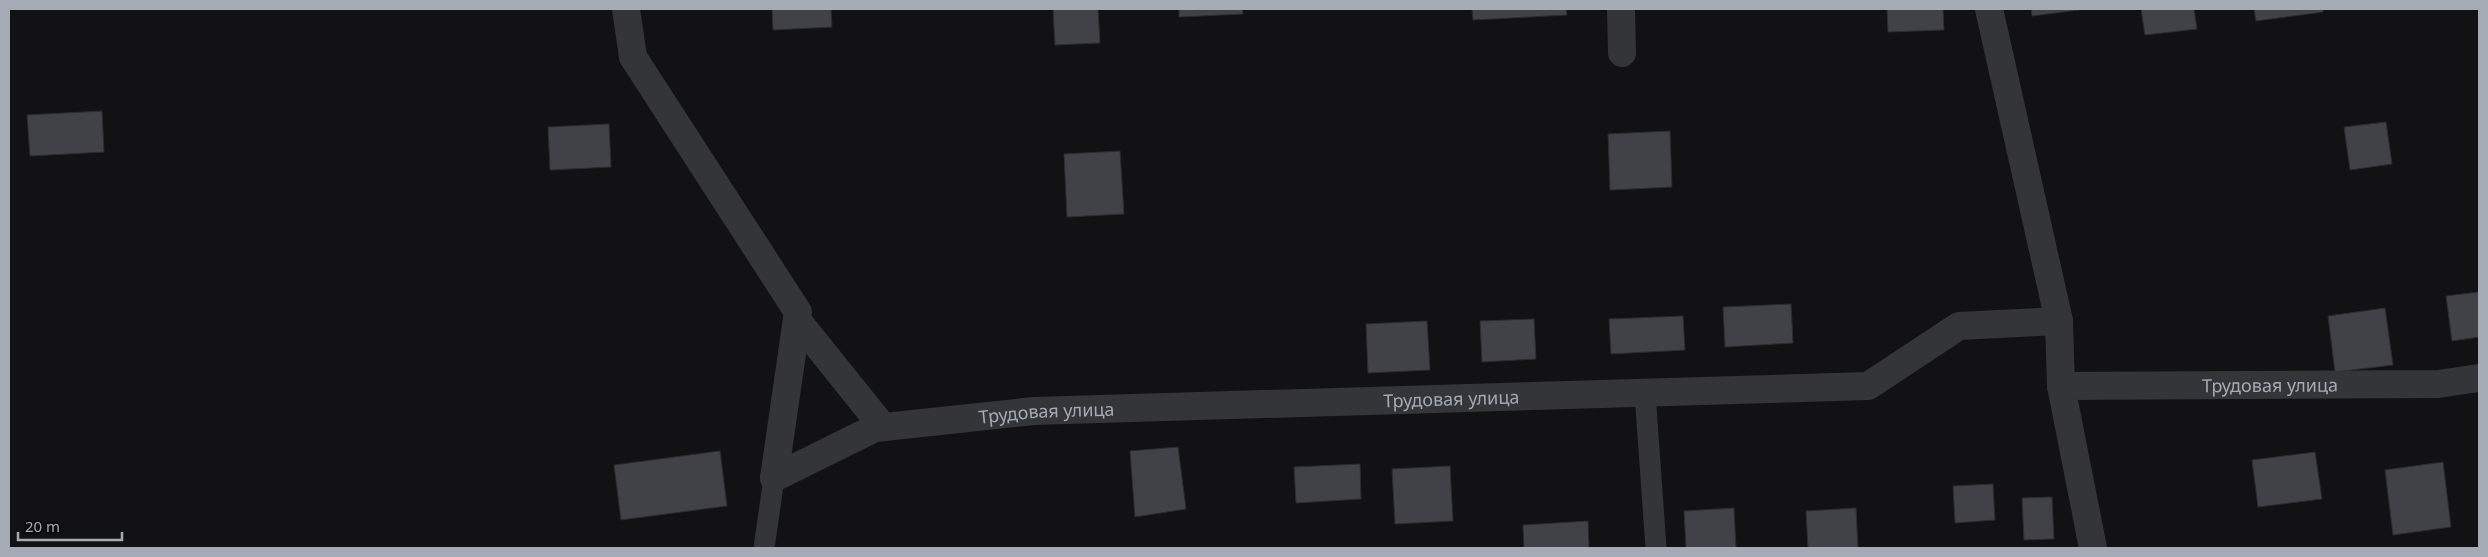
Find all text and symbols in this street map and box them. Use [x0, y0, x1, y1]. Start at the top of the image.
street label: Трудовая улица [2202, 373, 2338, 397]
street label: Трудовая улица [1383, 384, 1520, 413]
street label: Трудовая улица [977, 397, 1115, 429]
scale bar [18, 510, 121, 542]
text: 20 m [25, 516, 60, 536]

